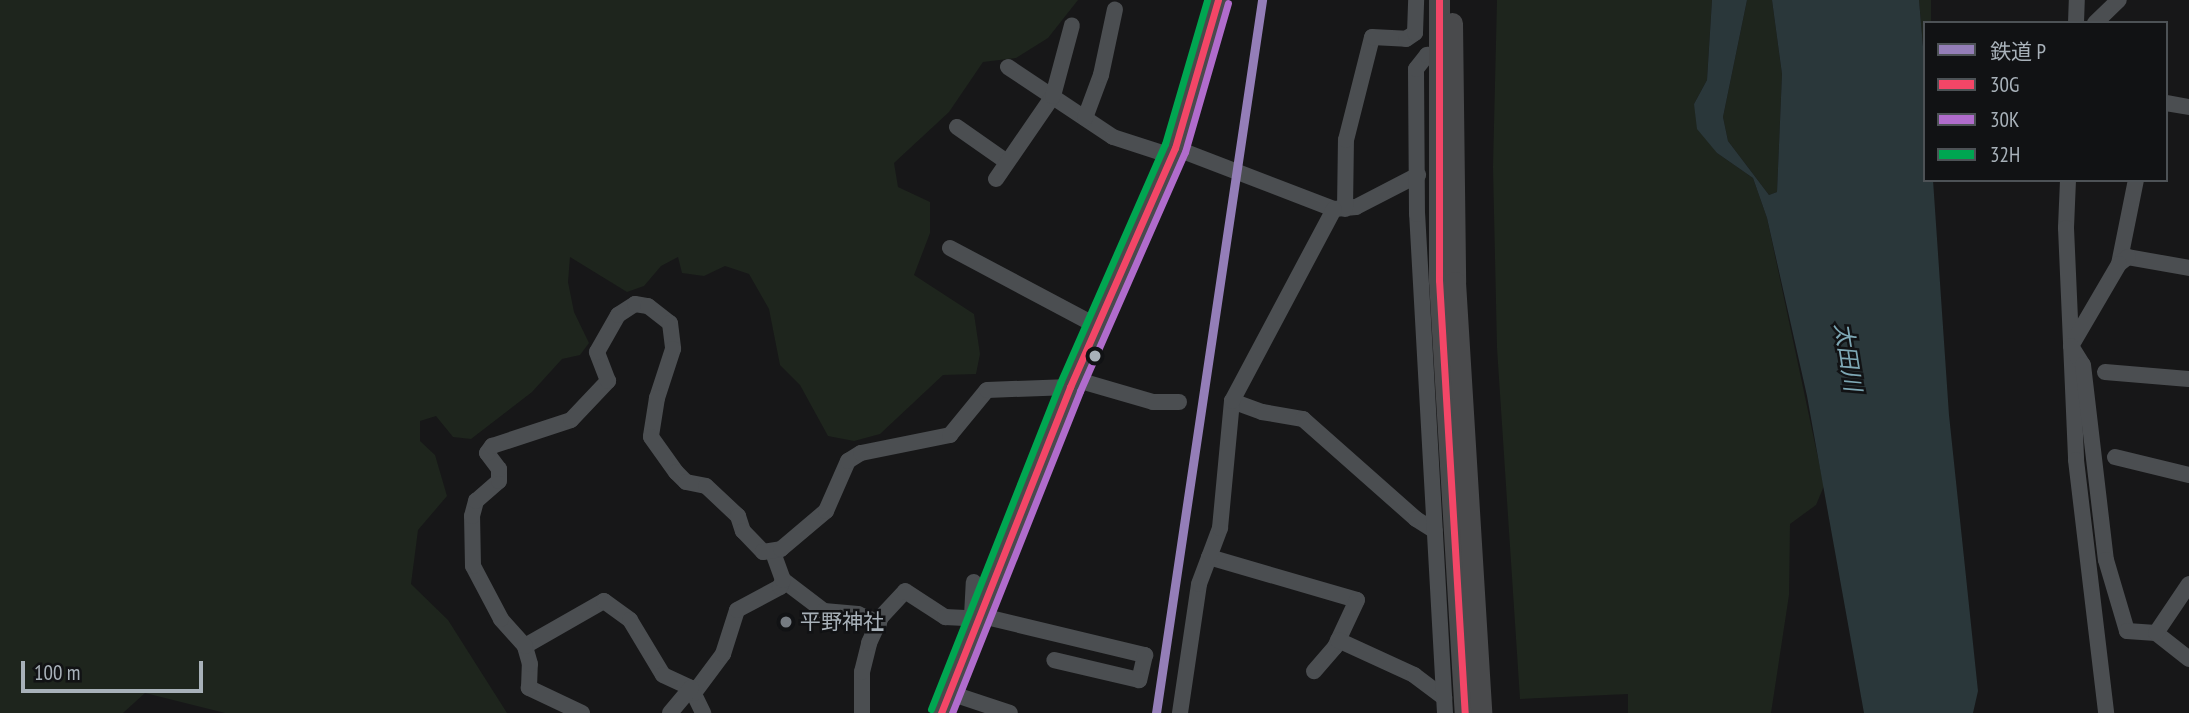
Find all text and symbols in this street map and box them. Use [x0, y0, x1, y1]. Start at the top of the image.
legend [1923, 21, 2168, 182]
text: 鉄道 P [1990, 38, 2046, 65]
text: 30G [1990, 71, 2019, 98]
text: 30K [1990, 106, 2019, 133]
text: 32H [1990, 141, 2020, 168]
water label: 太田川 [1829, 321, 1867, 393]
unlabelled marker [1088, 349, 1102, 363]
place label: 平野神社 [800, 609, 884, 635]
marker: 平野神社 [778, 614, 794, 630]
scale bar [24, 646, 206, 690]
text: 100 m [34, 659, 80, 686]

